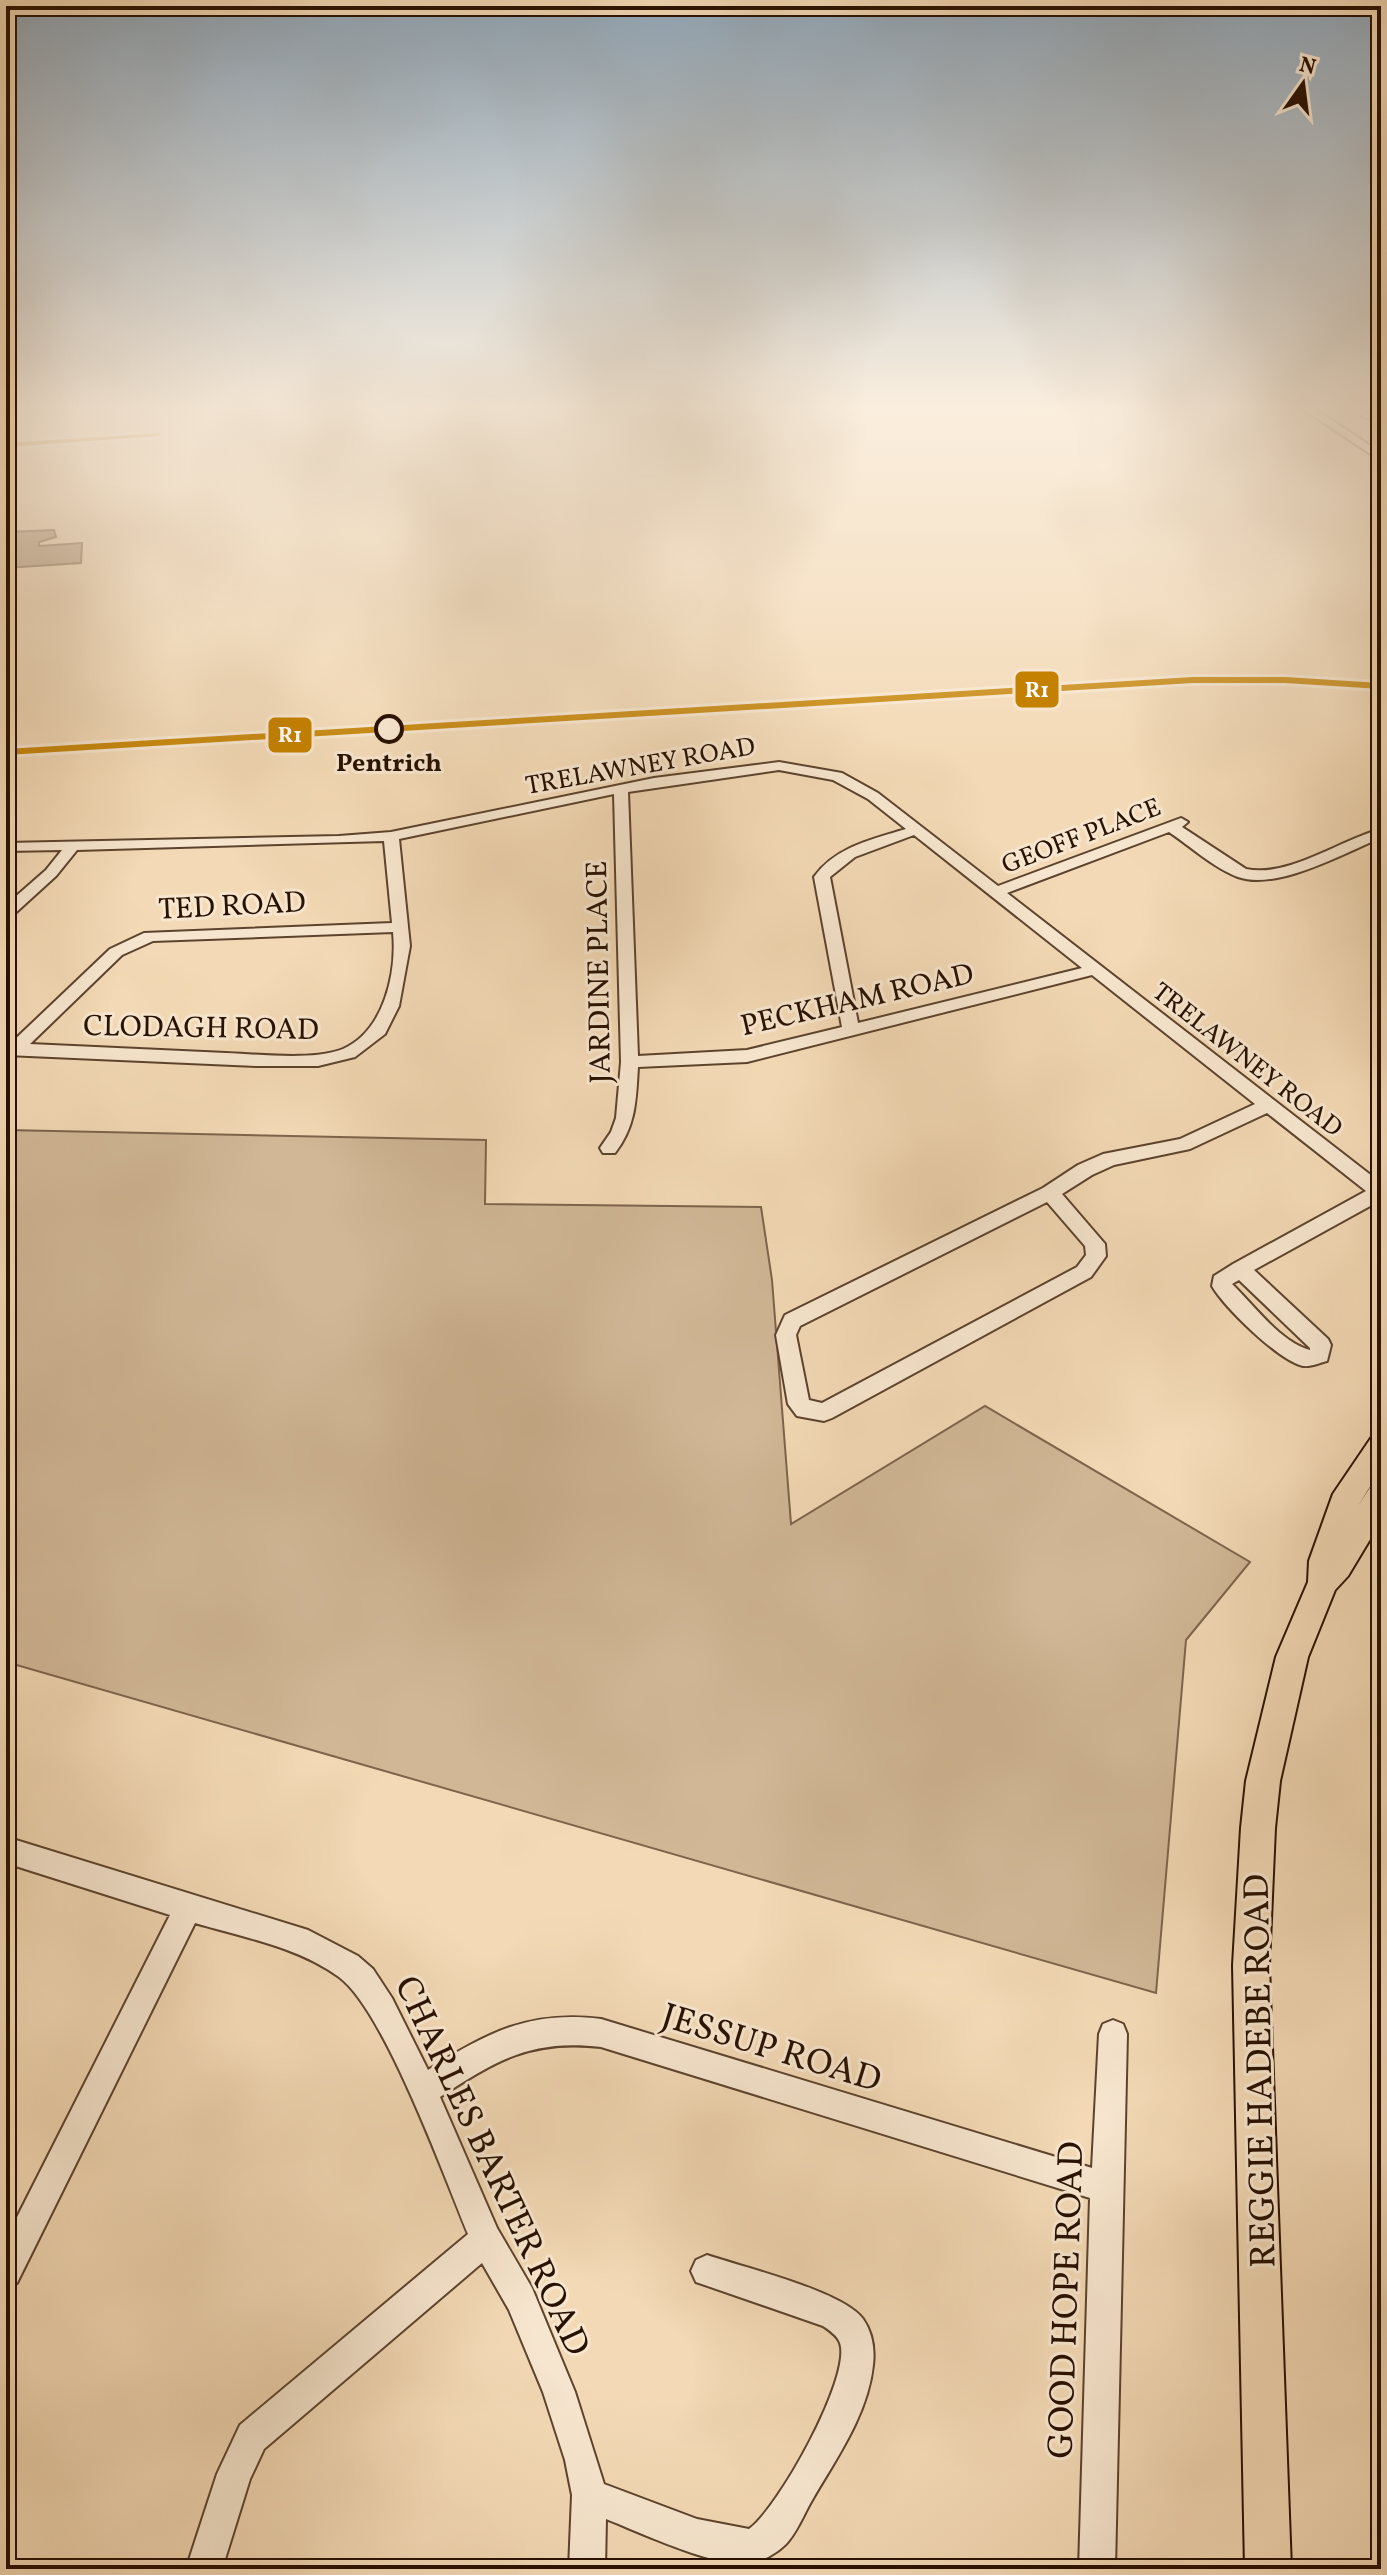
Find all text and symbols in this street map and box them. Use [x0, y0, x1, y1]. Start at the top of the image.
north arrow [1263, 44, 1343, 124]
text: N [1296, 50, 1319, 84]
line badge: R1 [1014, 670, 1060, 709]
text: R1 [1025, 676, 1049, 707]
marker: Pentrich [375, 715, 403, 743]
line badge: R1 [267, 716, 313, 754]
text: R1 [278, 721, 302, 752]
street label: TRELAWNEY ROAD [523, 729, 758, 805]
place label: Pentrich [336, 746, 442, 782]
street label: GEOFF PLACE [997, 790, 1167, 884]
street label: JARDINE PLACE [577, 860, 623, 1084]
street label: TED ROAD [157, 882, 307, 932]
street label: PECKHAM ROAD [737, 954, 978, 1048]
street label: TRELAWNEY ROAD [1144, 975, 1350, 1146]
street label: CLODAGH ROAD [83, 1006, 319, 1052]
street label: REGGIE HADEBE ROAD [1234, 1874, 1290, 2268]
street label: CHARLES BARTER ROAD [380, 1969, 600, 2365]
street label: JESSUP ROAD [655, 1993, 887, 2107]
street label: GOOD HOPE ROAD [1037, 2141, 1099, 2460]

